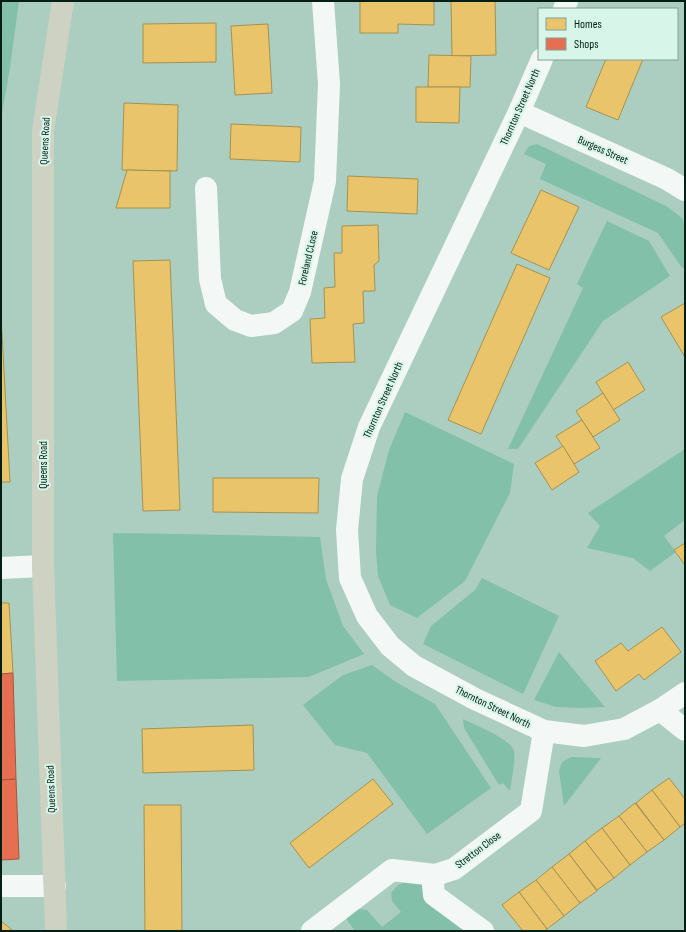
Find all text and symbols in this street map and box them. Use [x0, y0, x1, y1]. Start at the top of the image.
legend [538, 8, 678, 60]
text: Homes [574, 17, 602, 32]
text: Shops [574, 37, 599, 52]
street label: Thornton Street North [497, 66, 543, 147]
street label: Queens Road [37, 116, 53, 165]
street label: Burgess Street [576, 133, 631, 167]
street label: Foreland CLose [295, 229, 321, 287]
street label: Thornton Street North [360, 359, 406, 440]
street label: Queens Road [37, 441, 50, 489]
street label: Thornton Street North [453, 683, 533, 731]
street label: Queens Road [44, 765, 58, 813]
street label: Stretton Close [453, 829, 503, 871]

